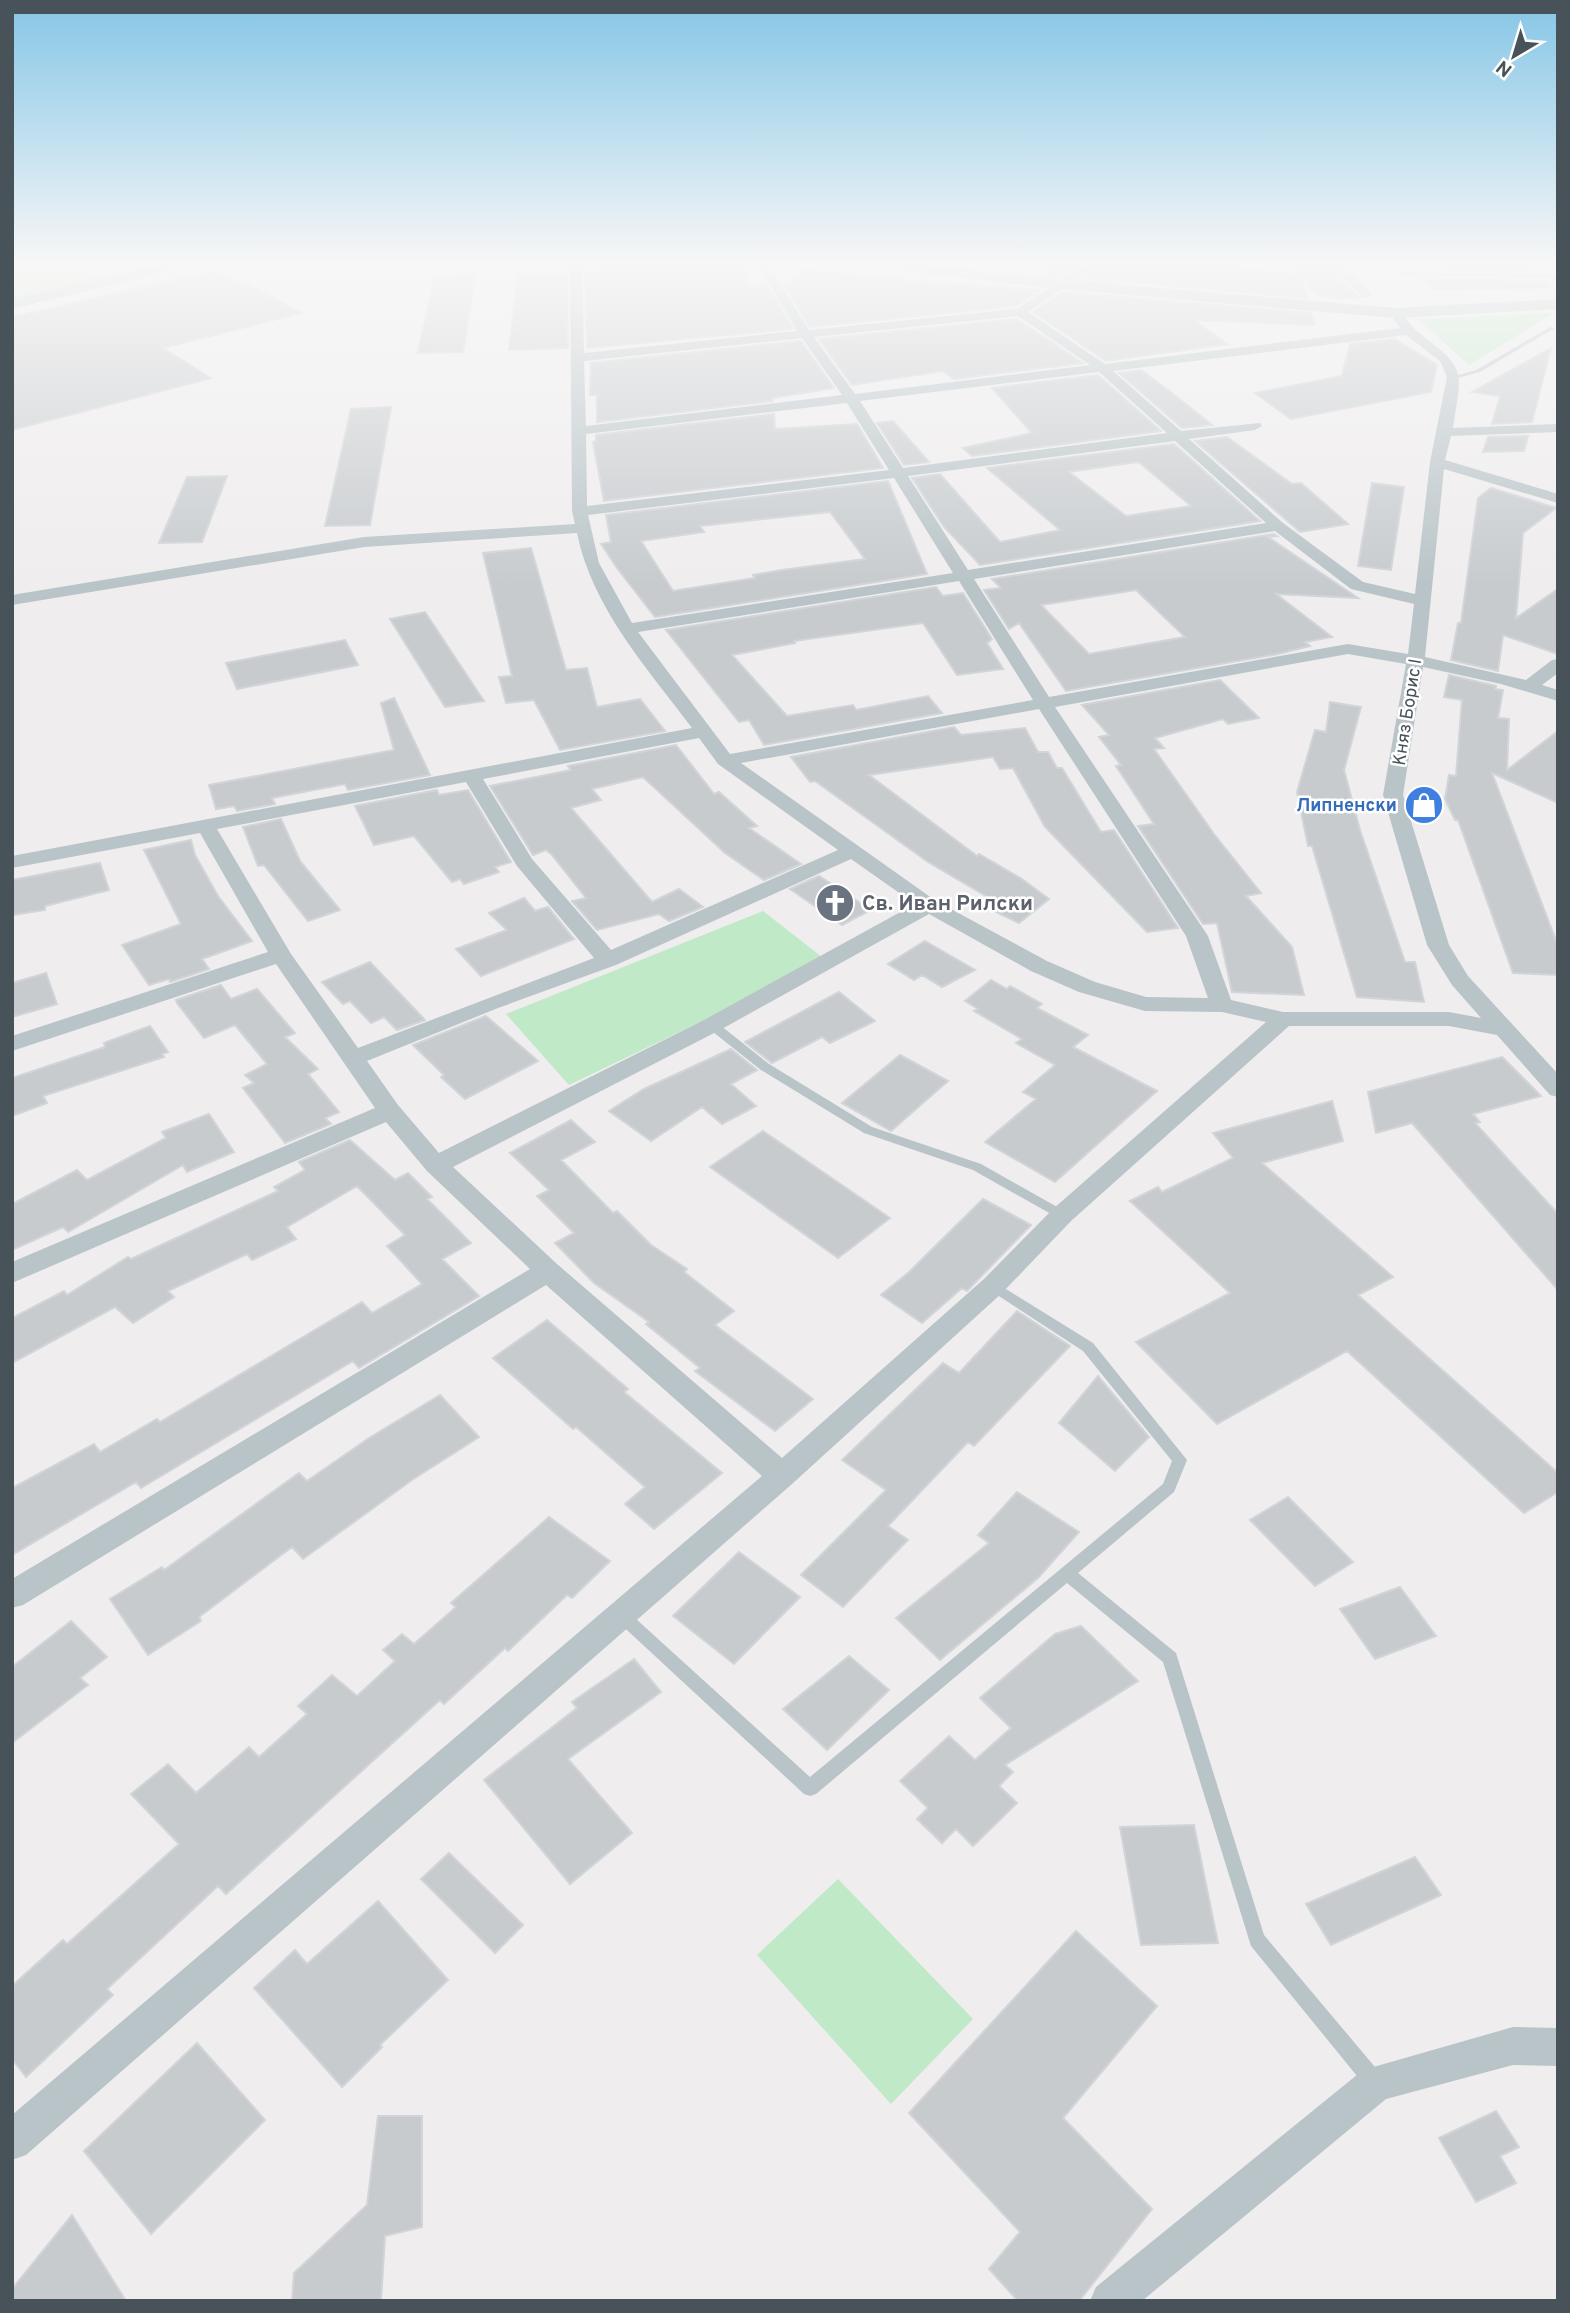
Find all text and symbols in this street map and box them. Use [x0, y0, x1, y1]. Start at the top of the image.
north arrow [1479, 21, 1549, 91]
text: N [1492, 54, 1518, 81]
street label: Княз Борис I [1389, 657, 1428, 767]
shop icon: Липненски [1403, 784, 1445, 826]
place label: Липненски [1296, 795, 1397, 818]
church icon: Св. Иван Рилски [814, 882, 856, 924]
place label: Св. Иван Рилски [862, 891, 1033, 918]

